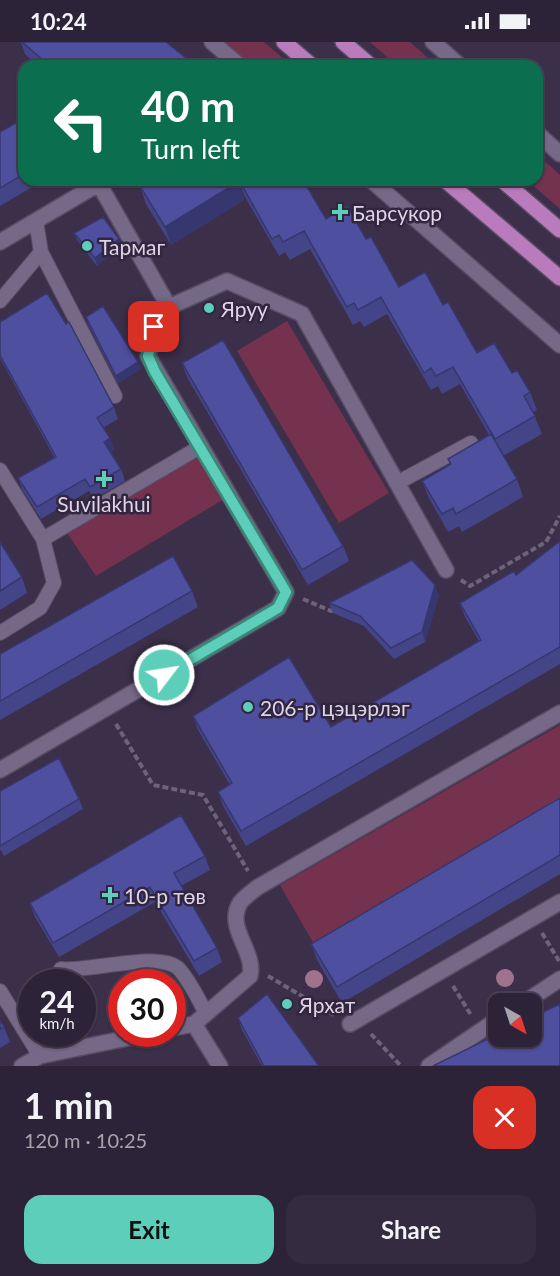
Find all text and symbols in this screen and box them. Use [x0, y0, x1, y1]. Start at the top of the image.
text: 10:24 [30, 8, 87, 35]
text: 40 m [141, 81, 235, 131]
icon: left [42, 84, 120, 162]
text: Turn left [141, 132, 240, 165]
place label: Барсукор [352, 200, 442, 225]
marker: Барсукор [333, 205, 347, 219]
place label: Тармаг [99, 234, 165, 259]
marker: Тармаг [80, 239, 94, 253]
place label: Яруу [220, 296, 268, 321]
pin [128, 301, 179, 352]
marker: Яруу [202, 301, 216, 315]
icon: arrive [137, 310, 170, 343]
marker: Suvilakhui [95, 470, 113, 488]
place label: Suvilakhui [57, 491, 151, 516]
position arrow [132, 643, 196, 707]
place label: 206-р цэцэрлэг [260, 695, 410, 720]
marker: 206-р цэцэрлэг [241, 700, 255, 714]
place label: 10-р төв [124, 883, 206, 908]
marker: 10-р төв [101, 886, 119, 904]
speed limit sign: 30 [108, 969, 186, 1047]
text: 24 [40, 983, 74, 1019]
place label: Ярхат [298, 992, 356, 1017]
north arrow [488, 993, 542, 1047]
map controls [488, 993, 542, 1047]
marker: Ярхат [280, 997, 294, 1011]
text: km/h [39, 1014, 75, 1032]
text: 1 min [24, 1083, 113, 1127]
button: close [473, 1086, 536, 1149]
text: 120 m · 10:25 [24, 1128, 147, 1152]
button: Exit [24, 1195, 274, 1264]
button: Share [286, 1195, 536, 1264]

